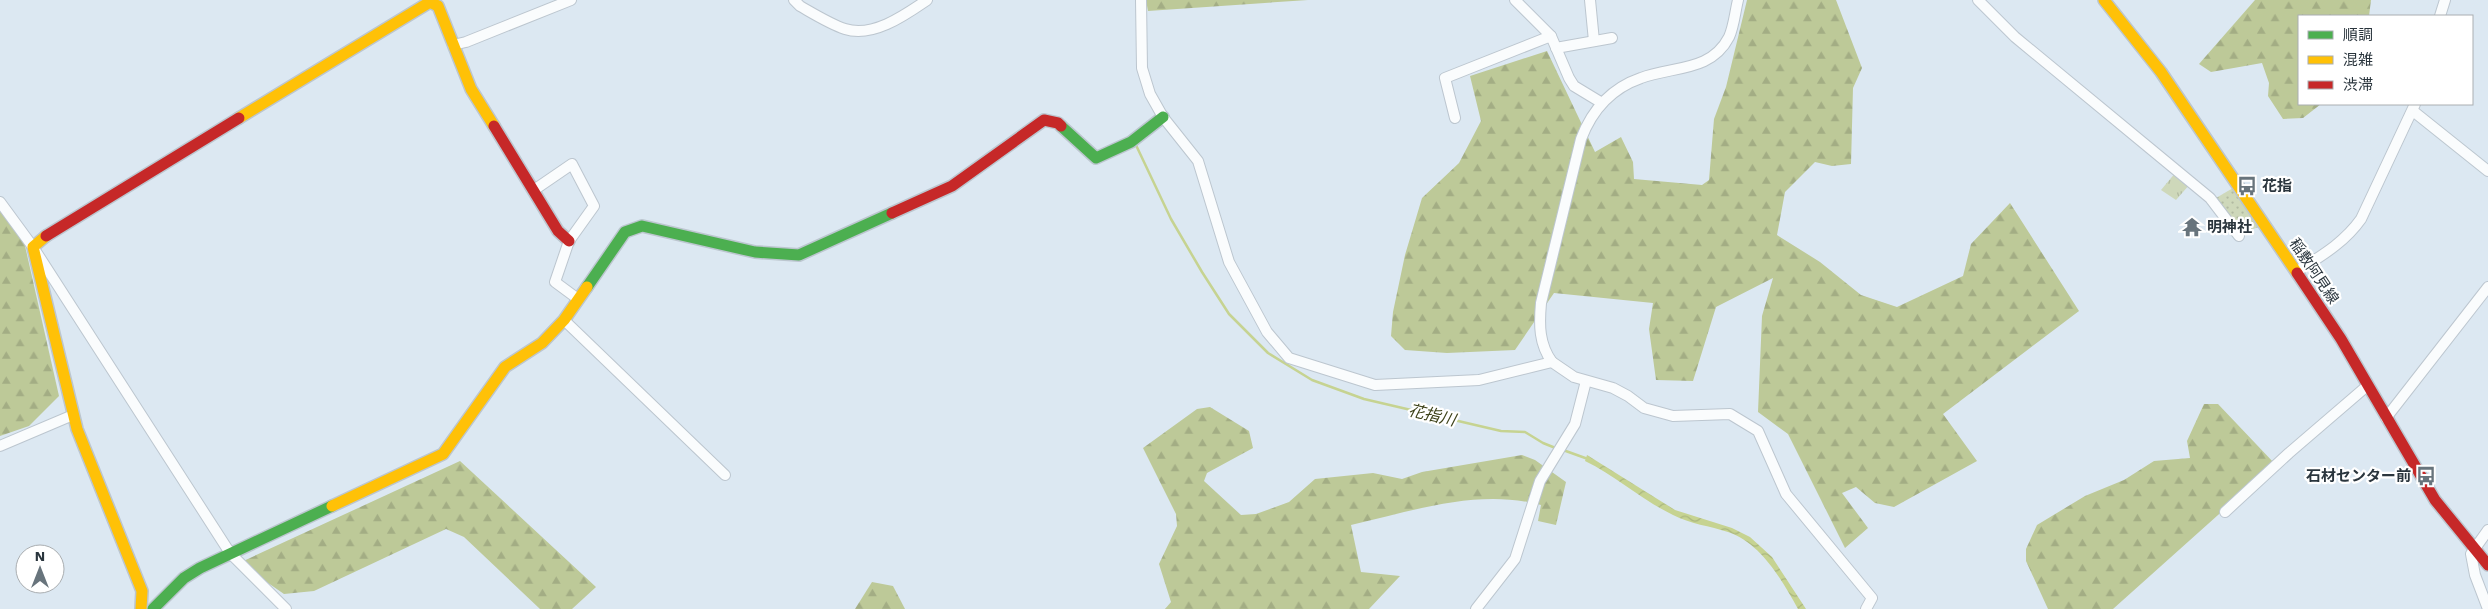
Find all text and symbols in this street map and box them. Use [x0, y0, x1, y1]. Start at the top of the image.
legend [2298, 15, 2473, 105]
text: 順調 [2343, 26, 2373, 44]
text: 混雑 [2343, 51, 2373, 69]
text: 渋滞 [2343, 76, 2373, 94]
bus stop icon: 花指 [2236, 175, 2258, 197]
place label: 花指 [2262, 177, 2292, 195]
temple icon: 明神社 [2181, 216, 2203, 238]
place label: 明神社 [2207, 218, 2252, 236]
street label: 稲敷阿見線 [2286, 235, 2342, 307]
water label: 花指川 [1406, 400, 1459, 430]
bus stop icon: 石材センター前 [2415, 465, 2437, 487]
place label: 石材センター前 [2306, 467, 2411, 485]
north arrow [15, 544, 65, 594]
text: N [35, 548, 45, 564]

